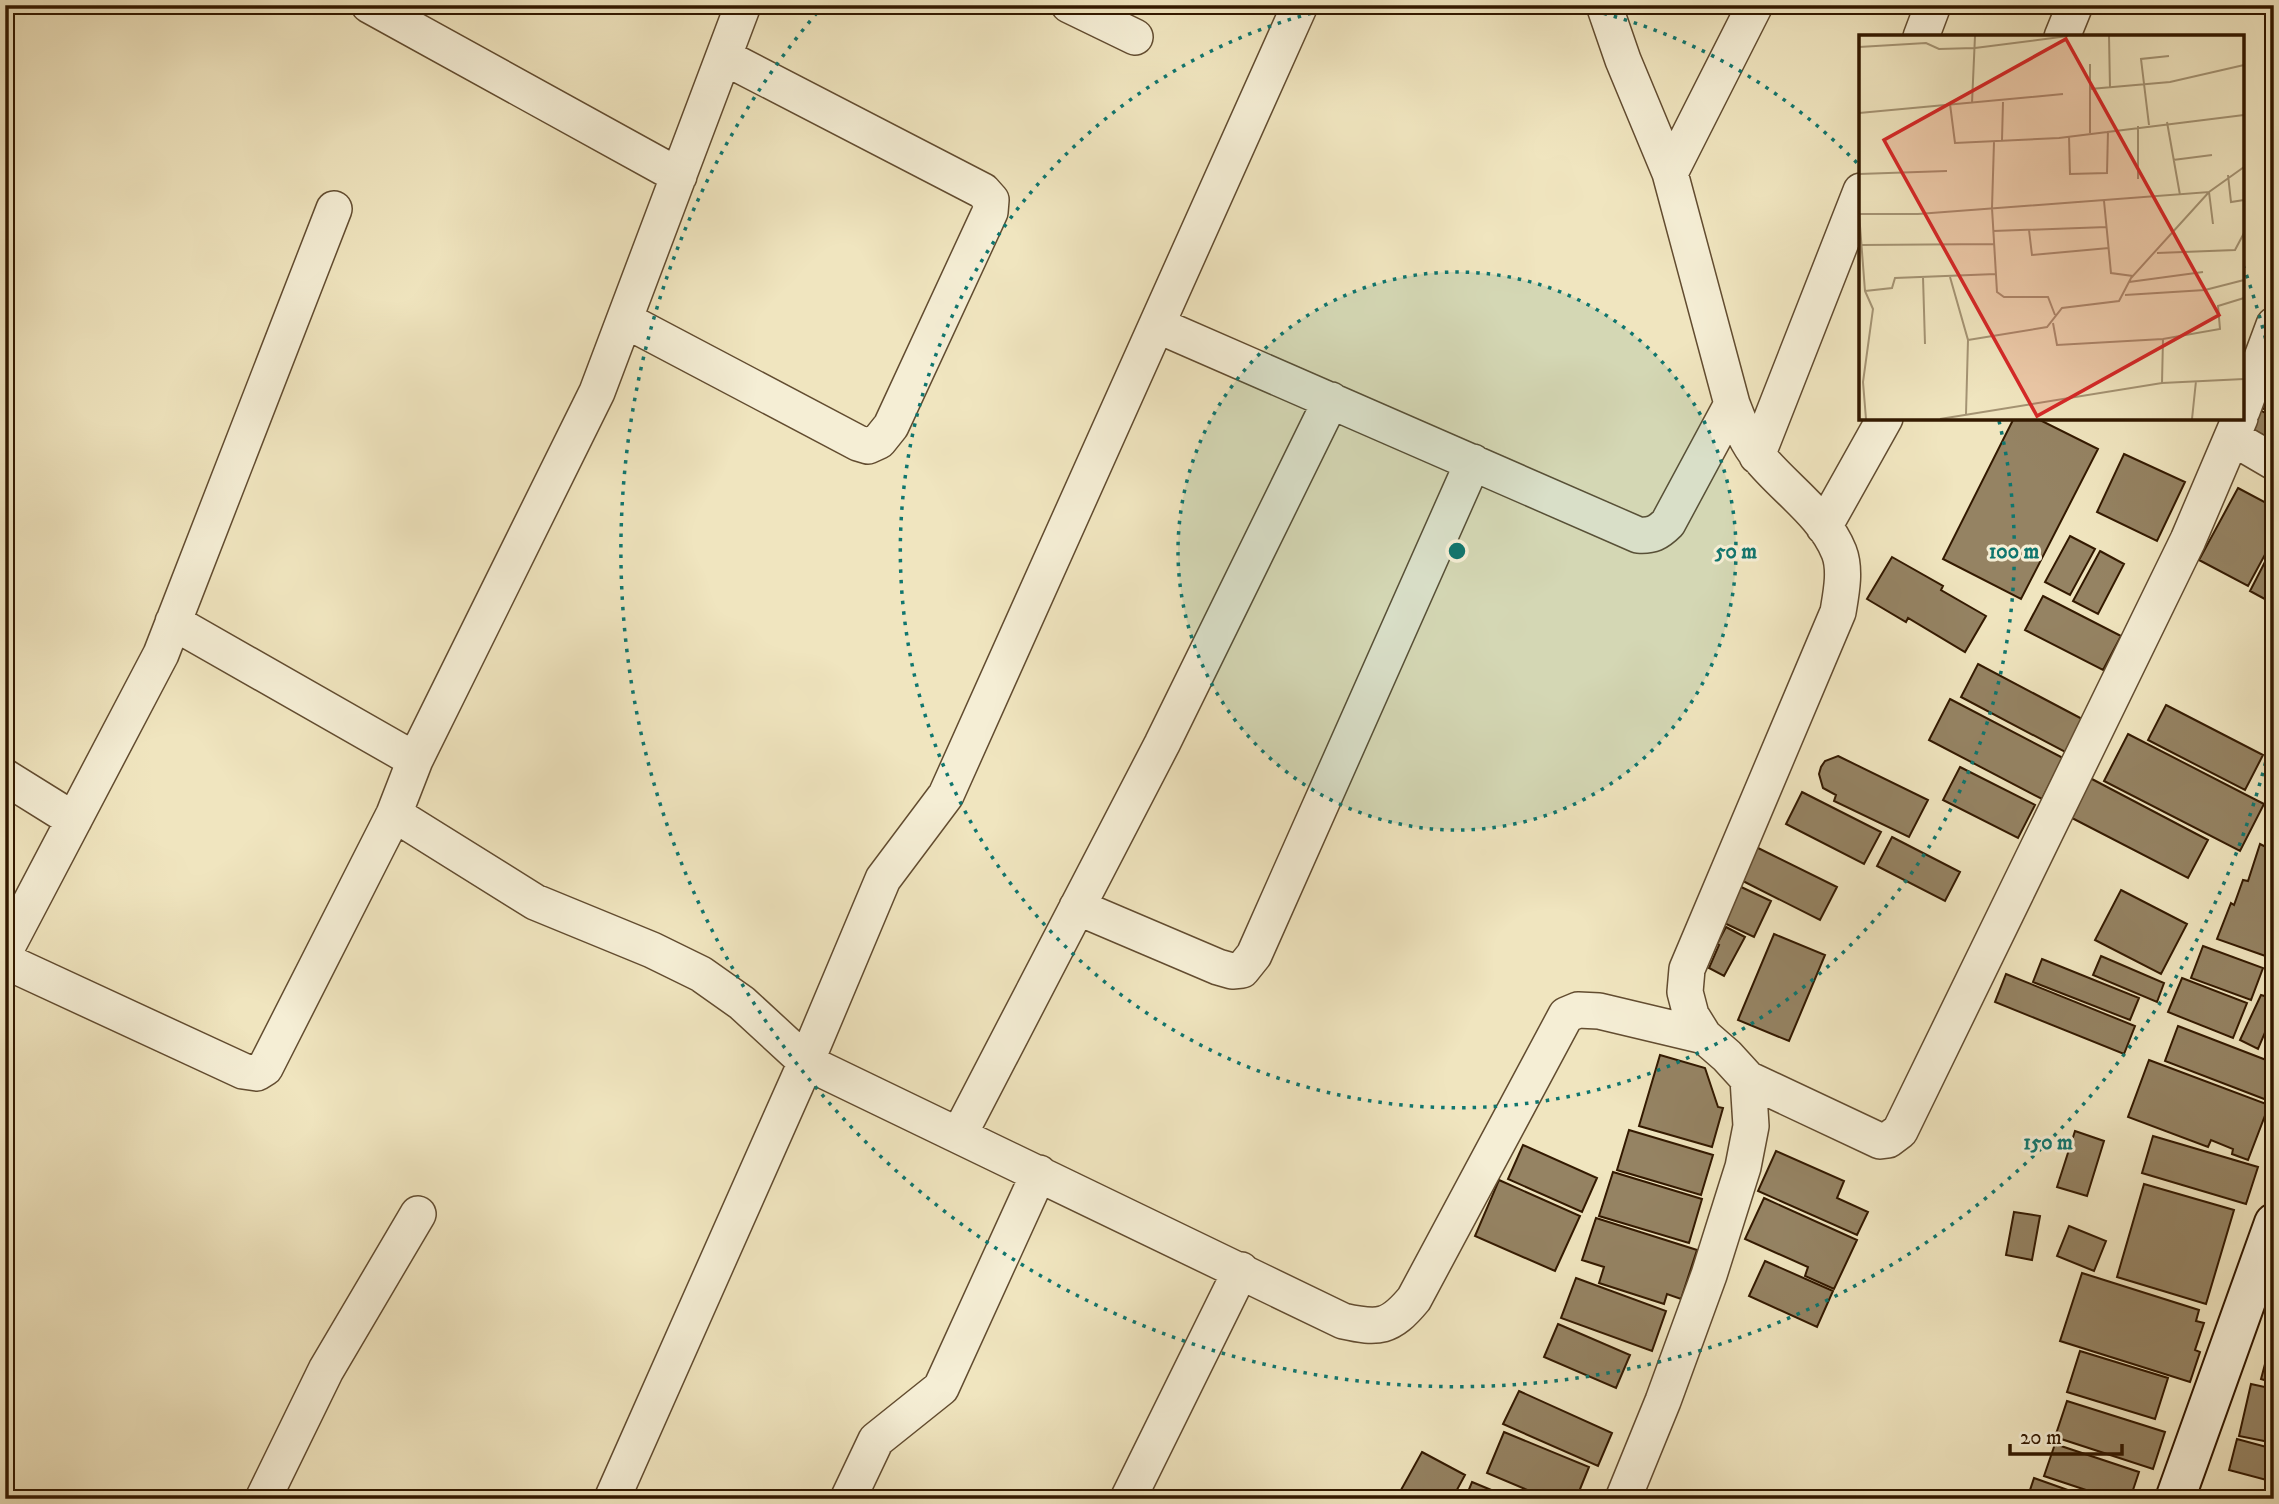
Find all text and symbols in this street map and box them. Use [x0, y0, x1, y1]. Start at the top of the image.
inset map [1859, 35, 2244, 420]
centre of rings [1445, 539, 1469, 563]
text: 50 m [1714, 539, 1757, 565]
text: 100 m [1989, 539, 2039, 565]
text: 150 m [2023, 1130, 2073, 1156]
scale bar [2010, 1413, 2122, 1457]
text: 20 m [2020, 1425, 2062, 1451]

